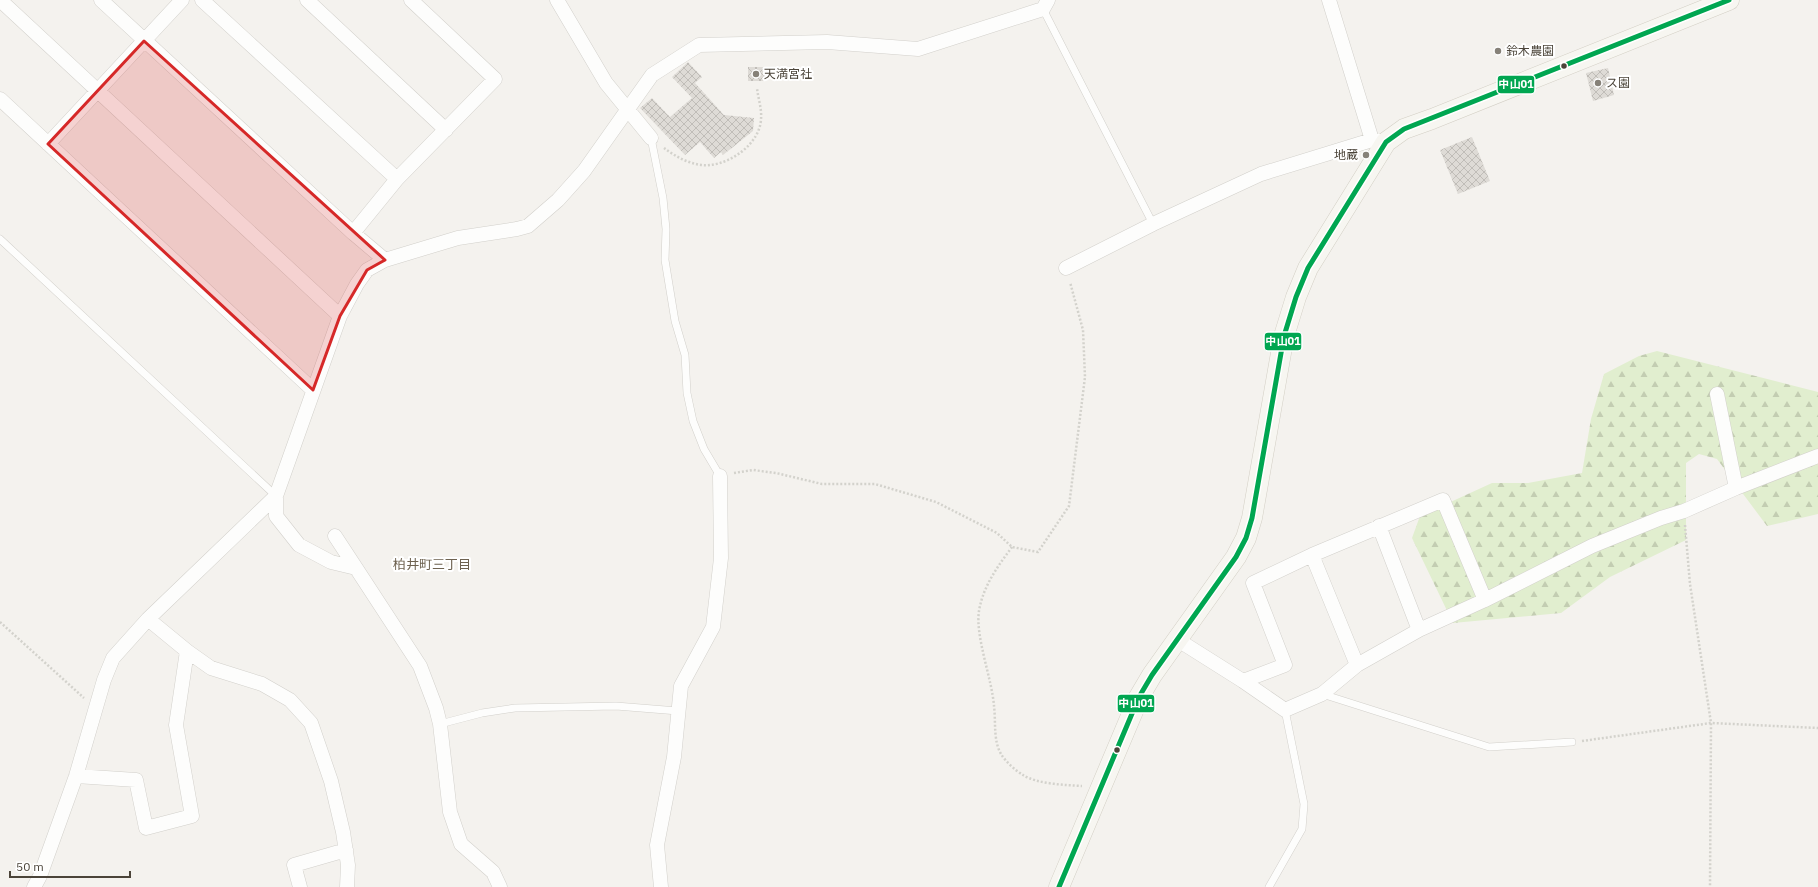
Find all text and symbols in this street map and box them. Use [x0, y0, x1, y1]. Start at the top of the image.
place label: 鈴木農園 [1506, 43, 1554, 58]
marker: 鈴木農園 [1493, 46, 1503, 56]
unlabelled marker [1559, 61, 1569, 71]
place label: 天満宮社 [764, 66, 812, 81]
marker: 天満宮社 [751, 69, 761, 79]
line badge: 中山01 [1497, 75, 1535, 94]
place label: ス園 [1606, 75, 1630, 90]
text: 中山01 [1498, 77, 1534, 91]
marker: ス園 [1593, 78, 1603, 88]
place label: 地蔵 [1334, 147, 1358, 162]
marker: 地蔵 [1361, 150, 1371, 160]
line badge: 中山01 [1264, 332, 1302, 351]
text: 中山01 [1265, 334, 1301, 348]
district label: 柏井町三丁目 [393, 556, 471, 573]
line badge: 中山01 [1117, 694, 1155, 713]
text: 中山01 [1118, 696, 1154, 710]
unlabelled marker [1112, 745, 1122, 755]
scale bar [10, 853, 130, 879]
text: 50 m [16, 859, 44, 874]

